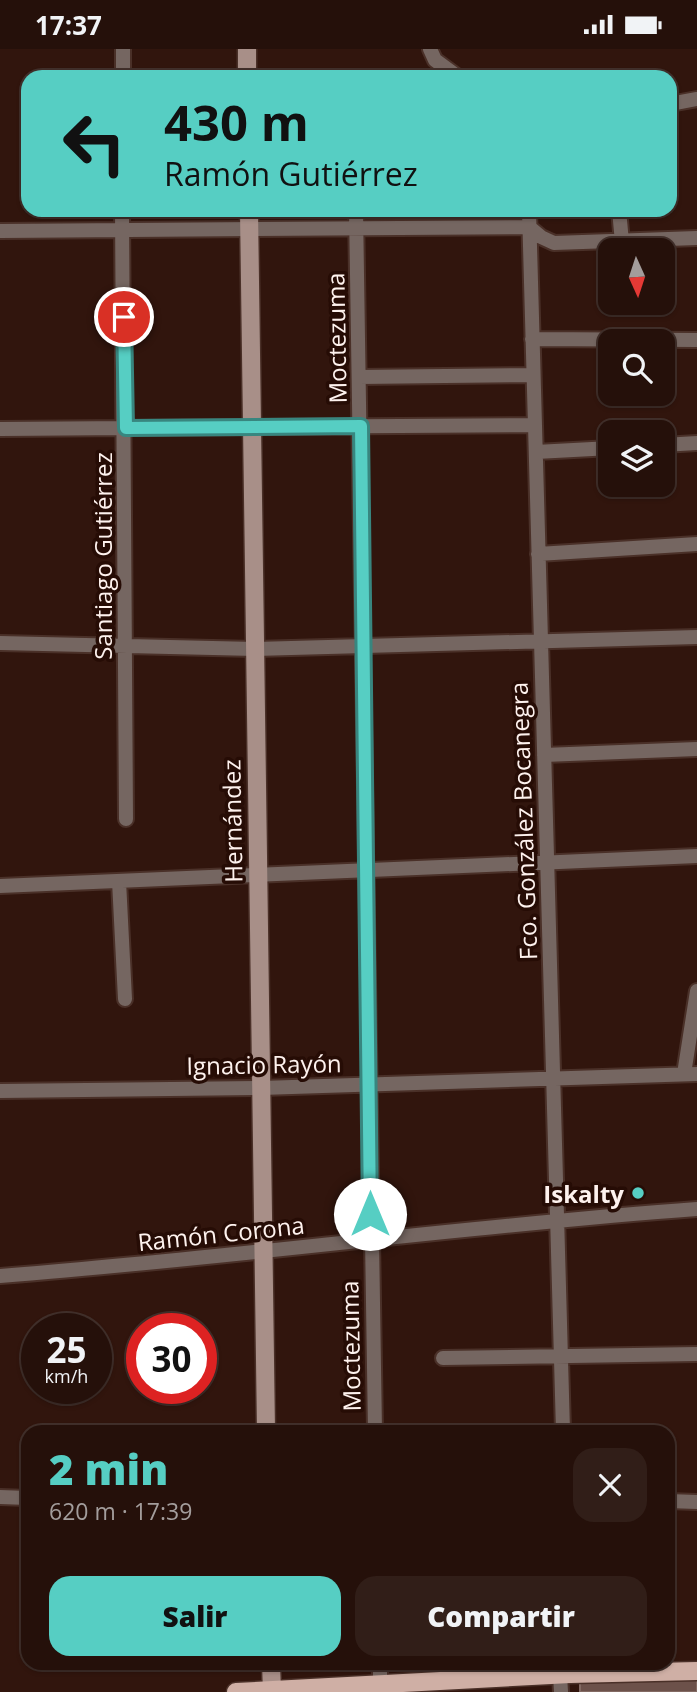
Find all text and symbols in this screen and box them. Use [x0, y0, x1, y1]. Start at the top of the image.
text: 17:37 [35, 7, 102, 43]
text: 430 m [164, 89, 309, 155]
icon: left [49, 98, 140, 189]
text: Ramón Gutiérrez [164, 152, 418, 195]
north arrow [598, 238, 676, 315]
map controls [598, 238, 675, 497]
street label: Moctezuma [318, 272, 354, 404]
pin [94, 287, 154, 347]
icon: arrive [105, 298, 143, 336]
button: search [598, 329, 675, 406]
button: layers [598, 420, 675, 497]
street label: Santiago Gutiérrez [86, 452, 119, 660]
street label: Fco. González Bocanegra [502, 681, 544, 961]
street label: Hernández [214, 759, 250, 883]
street label: Ignacio Rayón [186, 1046, 342, 1082]
position arrow [333, 1177, 407, 1251]
place label: Iskalty [543, 1177, 624, 1210]
marker: Iskalty [630, 1185, 646, 1201]
street label: Ramón Corona [136, 1208, 306, 1258]
street label: Moctezuma [332, 1280, 368, 1412]
speed limit sign: 30 [126, 1313, 217, 1404]
text: 25 [46, 1326, 87, 1373]
text: km/h [45, 1364, 88, 1388]
text: 2 min [49, 1440, 168, 1497]
button: close [573, 1448, 647, 1522]
text: 620 m · 17:39 [49, 1495, 192, 1527]
button: Salir [49, 1576, 341, 1656]
button: Compartir [355, 1576, 647, 1656]

